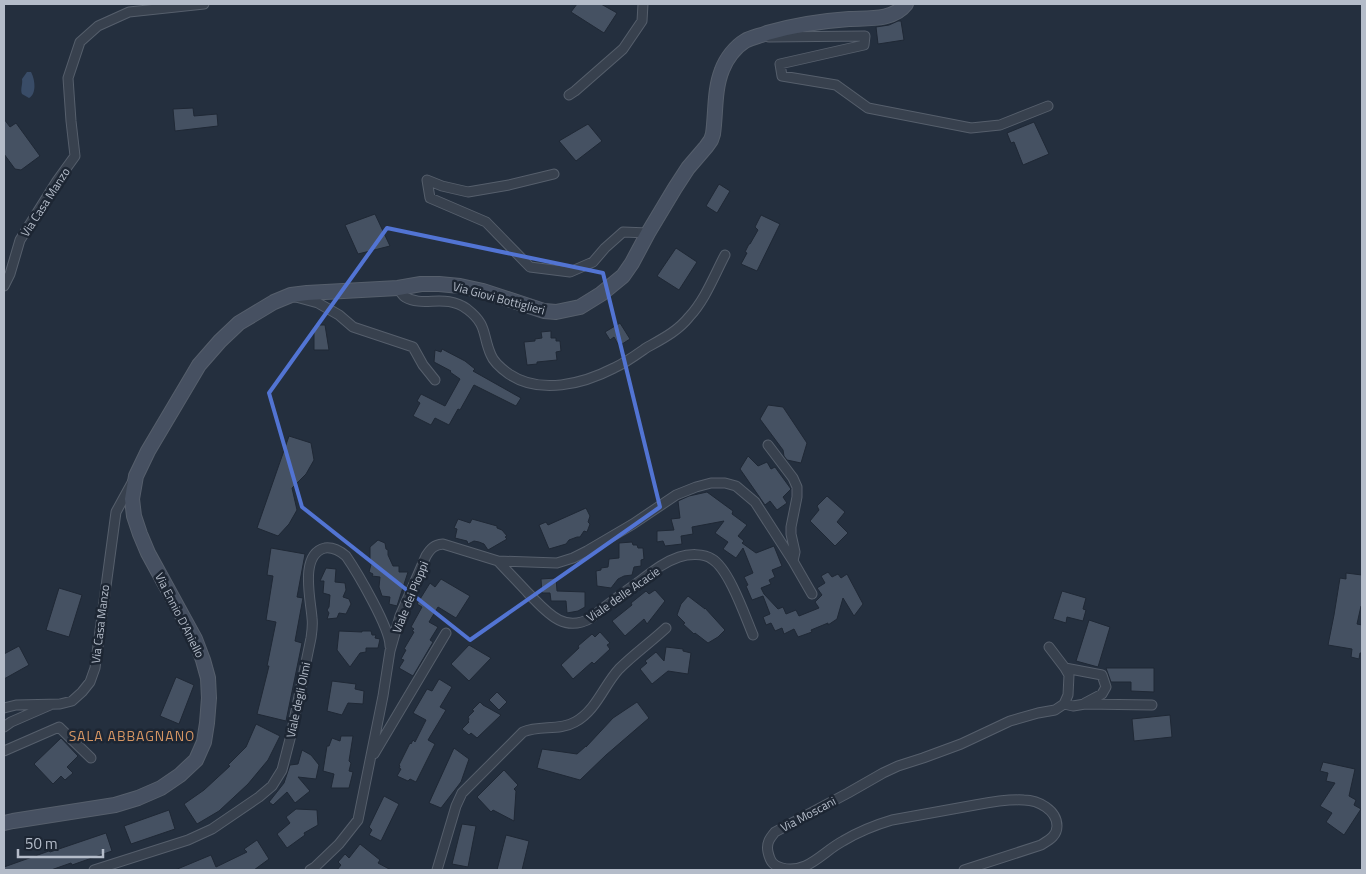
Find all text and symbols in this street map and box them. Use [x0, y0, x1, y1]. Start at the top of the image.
street label: Via Casa Manzo [15, 164, 75, 240]
street label: Via Giovi Bottiglieri [451, 277, 547, 319]
street label: Viale dei Pioppi [387, 558, 433, 636]
street label: Viale delle Acacie [582, 562, 664, 626]
street label: Via Ennio D'Aniello [150, 569, 210, 661]
street label: Via Casa Manzo [86, 583, 114, 665]
street label: Viale degli Olmi [281, 660, 315, 740]
district label: SALA ABBAGNANO [69, 725, 195, 746]
street label: Via Moscani [777, 791, 839, 837]
scale bar [18, 826, 102, 858]
text: 50 m [25, 832, 58, 855]

